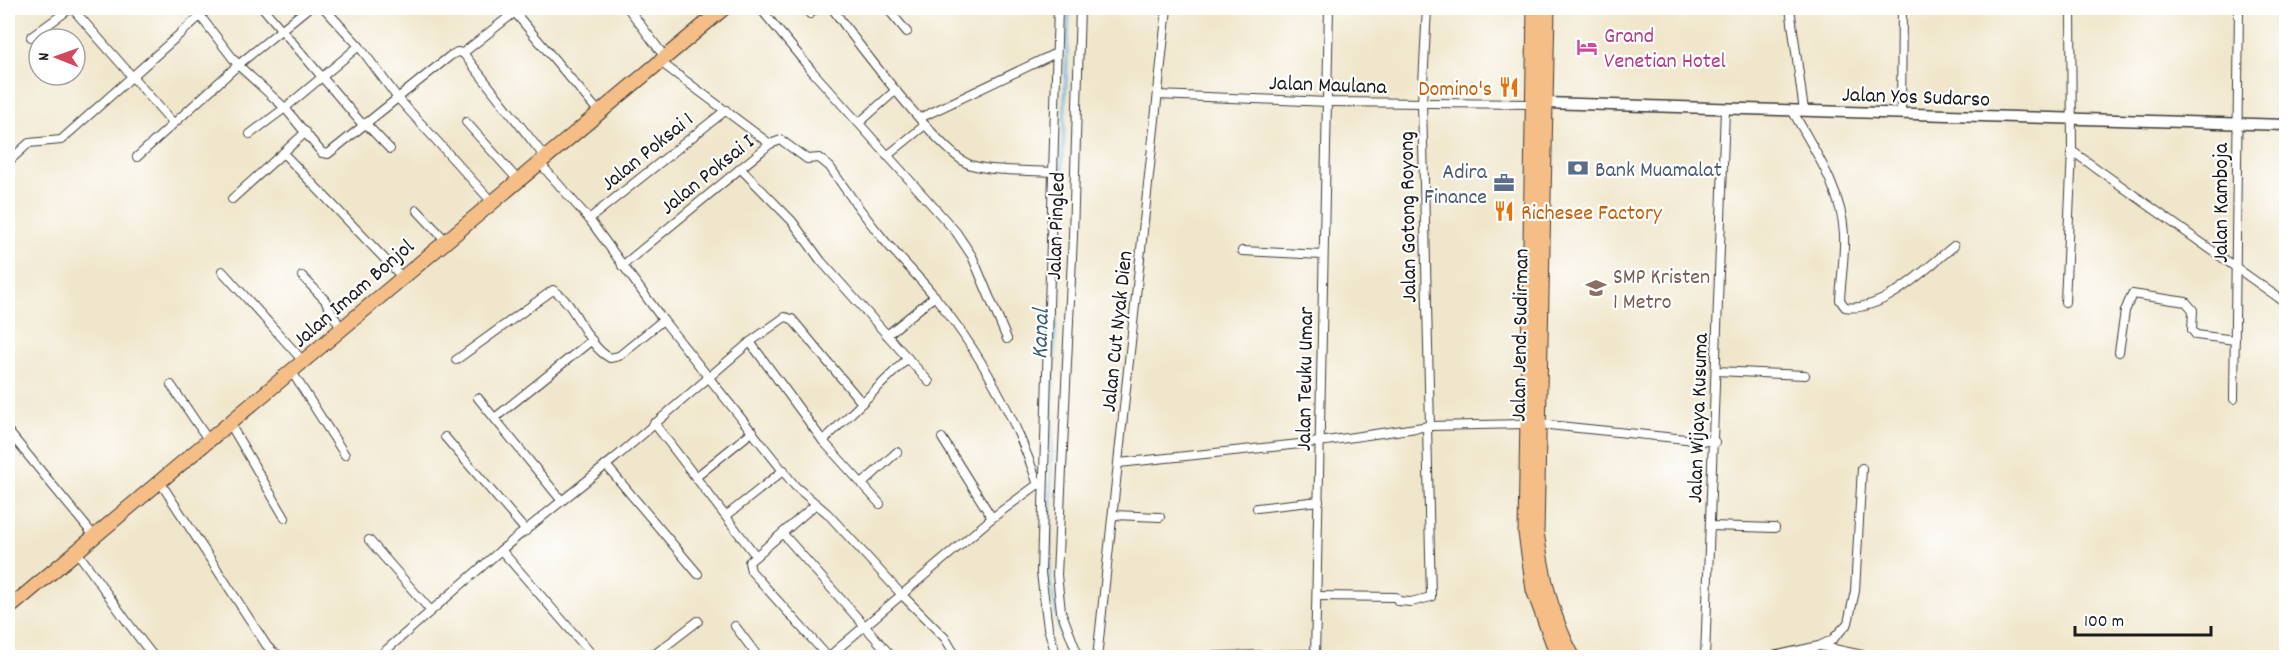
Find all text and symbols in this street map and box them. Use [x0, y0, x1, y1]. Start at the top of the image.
place label: Grand Venetian Hotel [1604, 22, 1726, 78]
north arrow [27, 27, 87, 87]
hotel icon: Grand Venetian Hotel [1575, 35, 1599, 59]
text: N [33, 53, 56, 61]
street label: Jalan Maulana [1268, 69, 1388, 104]
place label: Domino's [1418, 75, 1492, 106]
restaurant icon: Domino's [1497, 75, 1521, 99]
street label: Jalan Yos Sudarso [1841, 80, 1991, 117]
street label: Jalan Poksai 1 [595, 106, 701, 200]
street label: Jalan Poksai I [654, 128, 762, 223]
street label: Jalan Gotong Royong [1393, 131, 1426, 303]
street label: Jalan Kamboja [2207, 142, 2238, 263]
bank icon: Bank Muamalat [1566, 156, 1590, 180]
place label: Bank Muamalat [1595, 156, 1722, 187]
place label: Adira Finance [1424, 158, 1488, 214]
office icon: Adira Finance [1492, 171, 1516, 195]
street label: Jalan Pingled [1040, 172, 1075, 281]
restaurant icon: Richesee Factory [1492, 199, 1516, 223]
place label: Richesee Factory [1521, 199, 1663, 230]
street label: Jalan Imam Bonjol [287, 233, 422, 356]
street label: Jalan Jend. Sudirman [1504, 248, 1539, 422]
street label: Jalan Cut Nyak Dien [1095, 249, 1142, 414]
place label: SMP Kristen 1 Metro [1613, 263, 1710, 319]
school or university icon: SMP Kristen 1 Metro [1584, 276, 1608, 300]
water label: Kanal [1024, 306, 1060, 360]
street label: Jalan Teuku Umar [1290, 306, 1323, 452]
street label: Jalan Wijaya Kusuma [1681, 332, 1718, 504]
scale bar [2075, 599, 2212, 637]
text: 100 m [2084, 610, 2124, 635]

